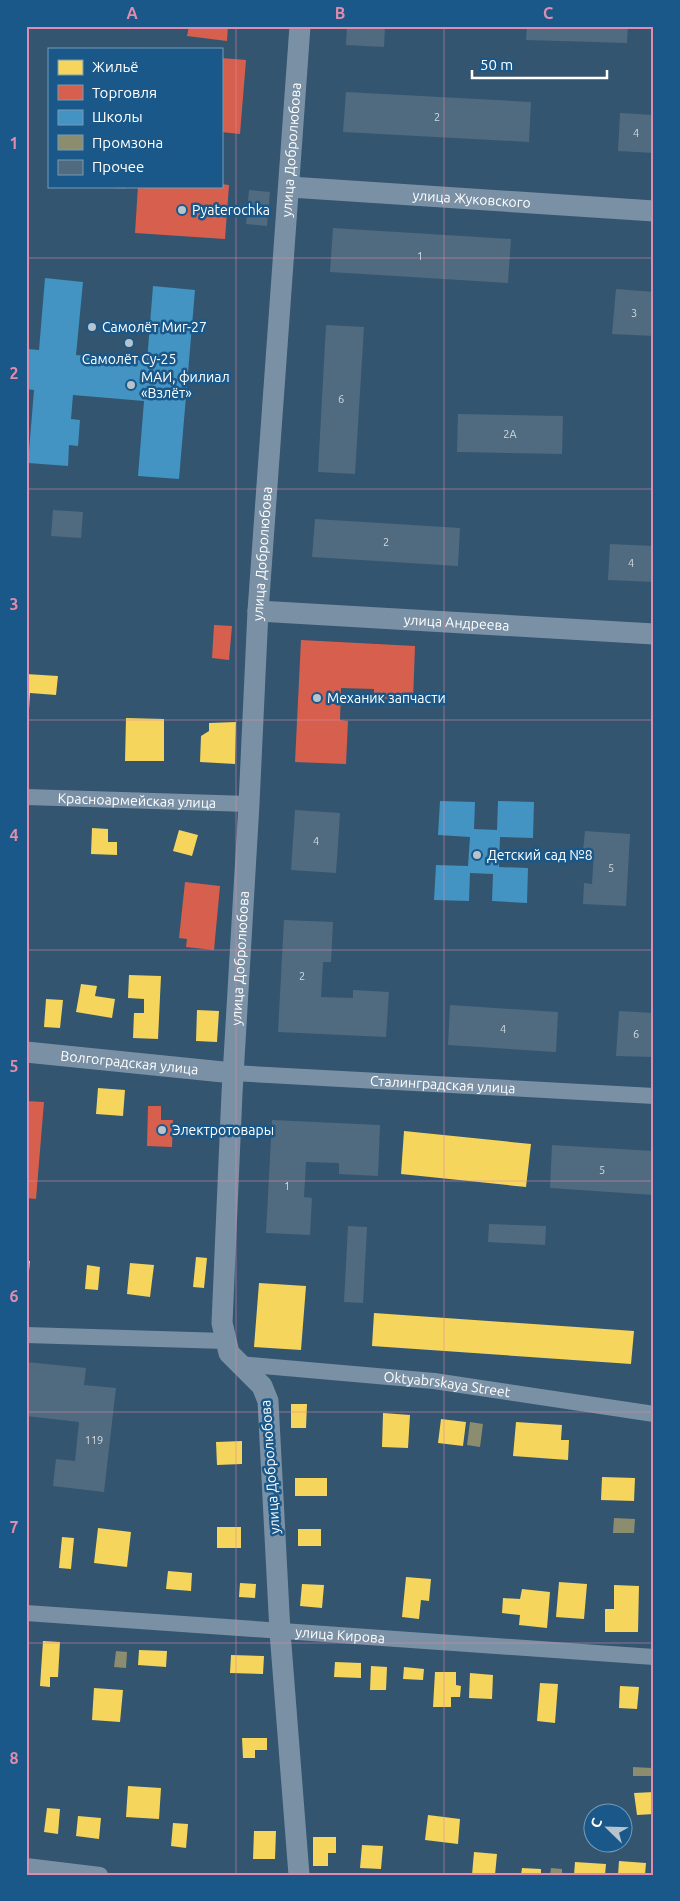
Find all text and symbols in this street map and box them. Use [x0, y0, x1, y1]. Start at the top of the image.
text: A [126, 4, 138, 22]
text: B [335, 4, 345, 22]
text: C [543, 4, 553, 22]
legend [48, 48, 222, 188]
scale bar [472, 48, 608, 80]
text: 50 m [480, 56, 513, 73]
text: Жильё [92, 58, 139, 75]
street label: улица Добролюбова [278, 82, 304, 218]
text: Торговля [92, 84, 157, 101]
text: Школы [92, 108, 143, 125]
house number: 2 [434, 111, 440, 123]
house number: 4 [633, 127, 639, 139]
text: 1 [9, 134, 19, 152]
text: Промзона [92, 134, 163, 151]
text: Прочее [92, 158, 144, 175]
street label: улица Жуковского [412, 187, 531, 211]
place label: Pyaterochka [192, 202, 270, 218]
marker: Pyaterochka [176, 204, 188, 216]
house number: 1 [417, 250, 423, 262]
house number: 3 [631, 307, 637, 319]
place label: Самолёт Миг-27 [102, 319, 207, 335]
marker: Самолёт Миг-27 [86, 321, 98, 333]
marker: Самолёт Су-25 [123, 337, 135, 349]
place label: Самолёт Су-25 [82, 351, 176, 367]
text: 2 [9, 364, 19, 382]
place label: МАИ, филиал «Взлёт» [141, 369, 230, 401]
marker: МАИ, филиал «Взлёт» [125, 379, 137, 391]
house number: 6 [338, 393, 344, 405]
house number: 2А [503, 428, 518, 440]
street label: улица Добролюбова [250, 486, 275, 621]
house number: 2 [383, 536, 389, 548]
house number: 4 [628, 557, 634, 569]
text: 3 [9, 595, 19, 613]
street label: улица Андреева [403, 611, 510, 634]
place label: Механик запчасти [327, 690, 446, 706]
marker: Механик запчасти [311, 692, 323, 704]
street label: Красноармейская улица [57, 790, 216, 811]
text: 4 [9, 826, 19, 844]
house number: 4 [313, 835, 319, 847]
place label: Детский сад №8 [487, 847, 593, 863]
marker: Детский сад №8 [471, 849, 483, 861]
house number: 5 [608, 862, 614, 874]
street label: улица Добролюбова [228, 890, 252, 1026]
house number: 2 [299, 970, 305, 982]
house number: 4 [500, 1023, 506, 1035]
house number: 6 [633, 1028, 639, 1040]
street label: Волгоградская улица [60, 1048, 199, 1077]
text: 5 [9, 1057, 19, 1075]
street label: Сталинградская улица [369, 1072, 516, 1096]
place label: Электротовары [172, 1122, 274, 1138]
marker: Электротовары [156, 1124, 168, 1136]
house number: 5 [599, 1164, 605, 1176]
house number: 1 [284, 1180, 290, 1192]
text: 6 [9, 1287, 19, 1305]
street label: Oktyabrskaya Street [383, 1369, 512, 1400]
street label: улица Добролюбова [257, 1399, 283, 1535]
house number: 119 [85, 1434, 103, 1446]
text: 7 [9, 1518, 19, 1536]
street label: улица Кирова [295, 1624, 386, 1646]
text: 8 [9, 1749, 19, 1767]
north arrow [582, 1804, 632, 1854]
text: С [587, 1816, 605, 1830]

